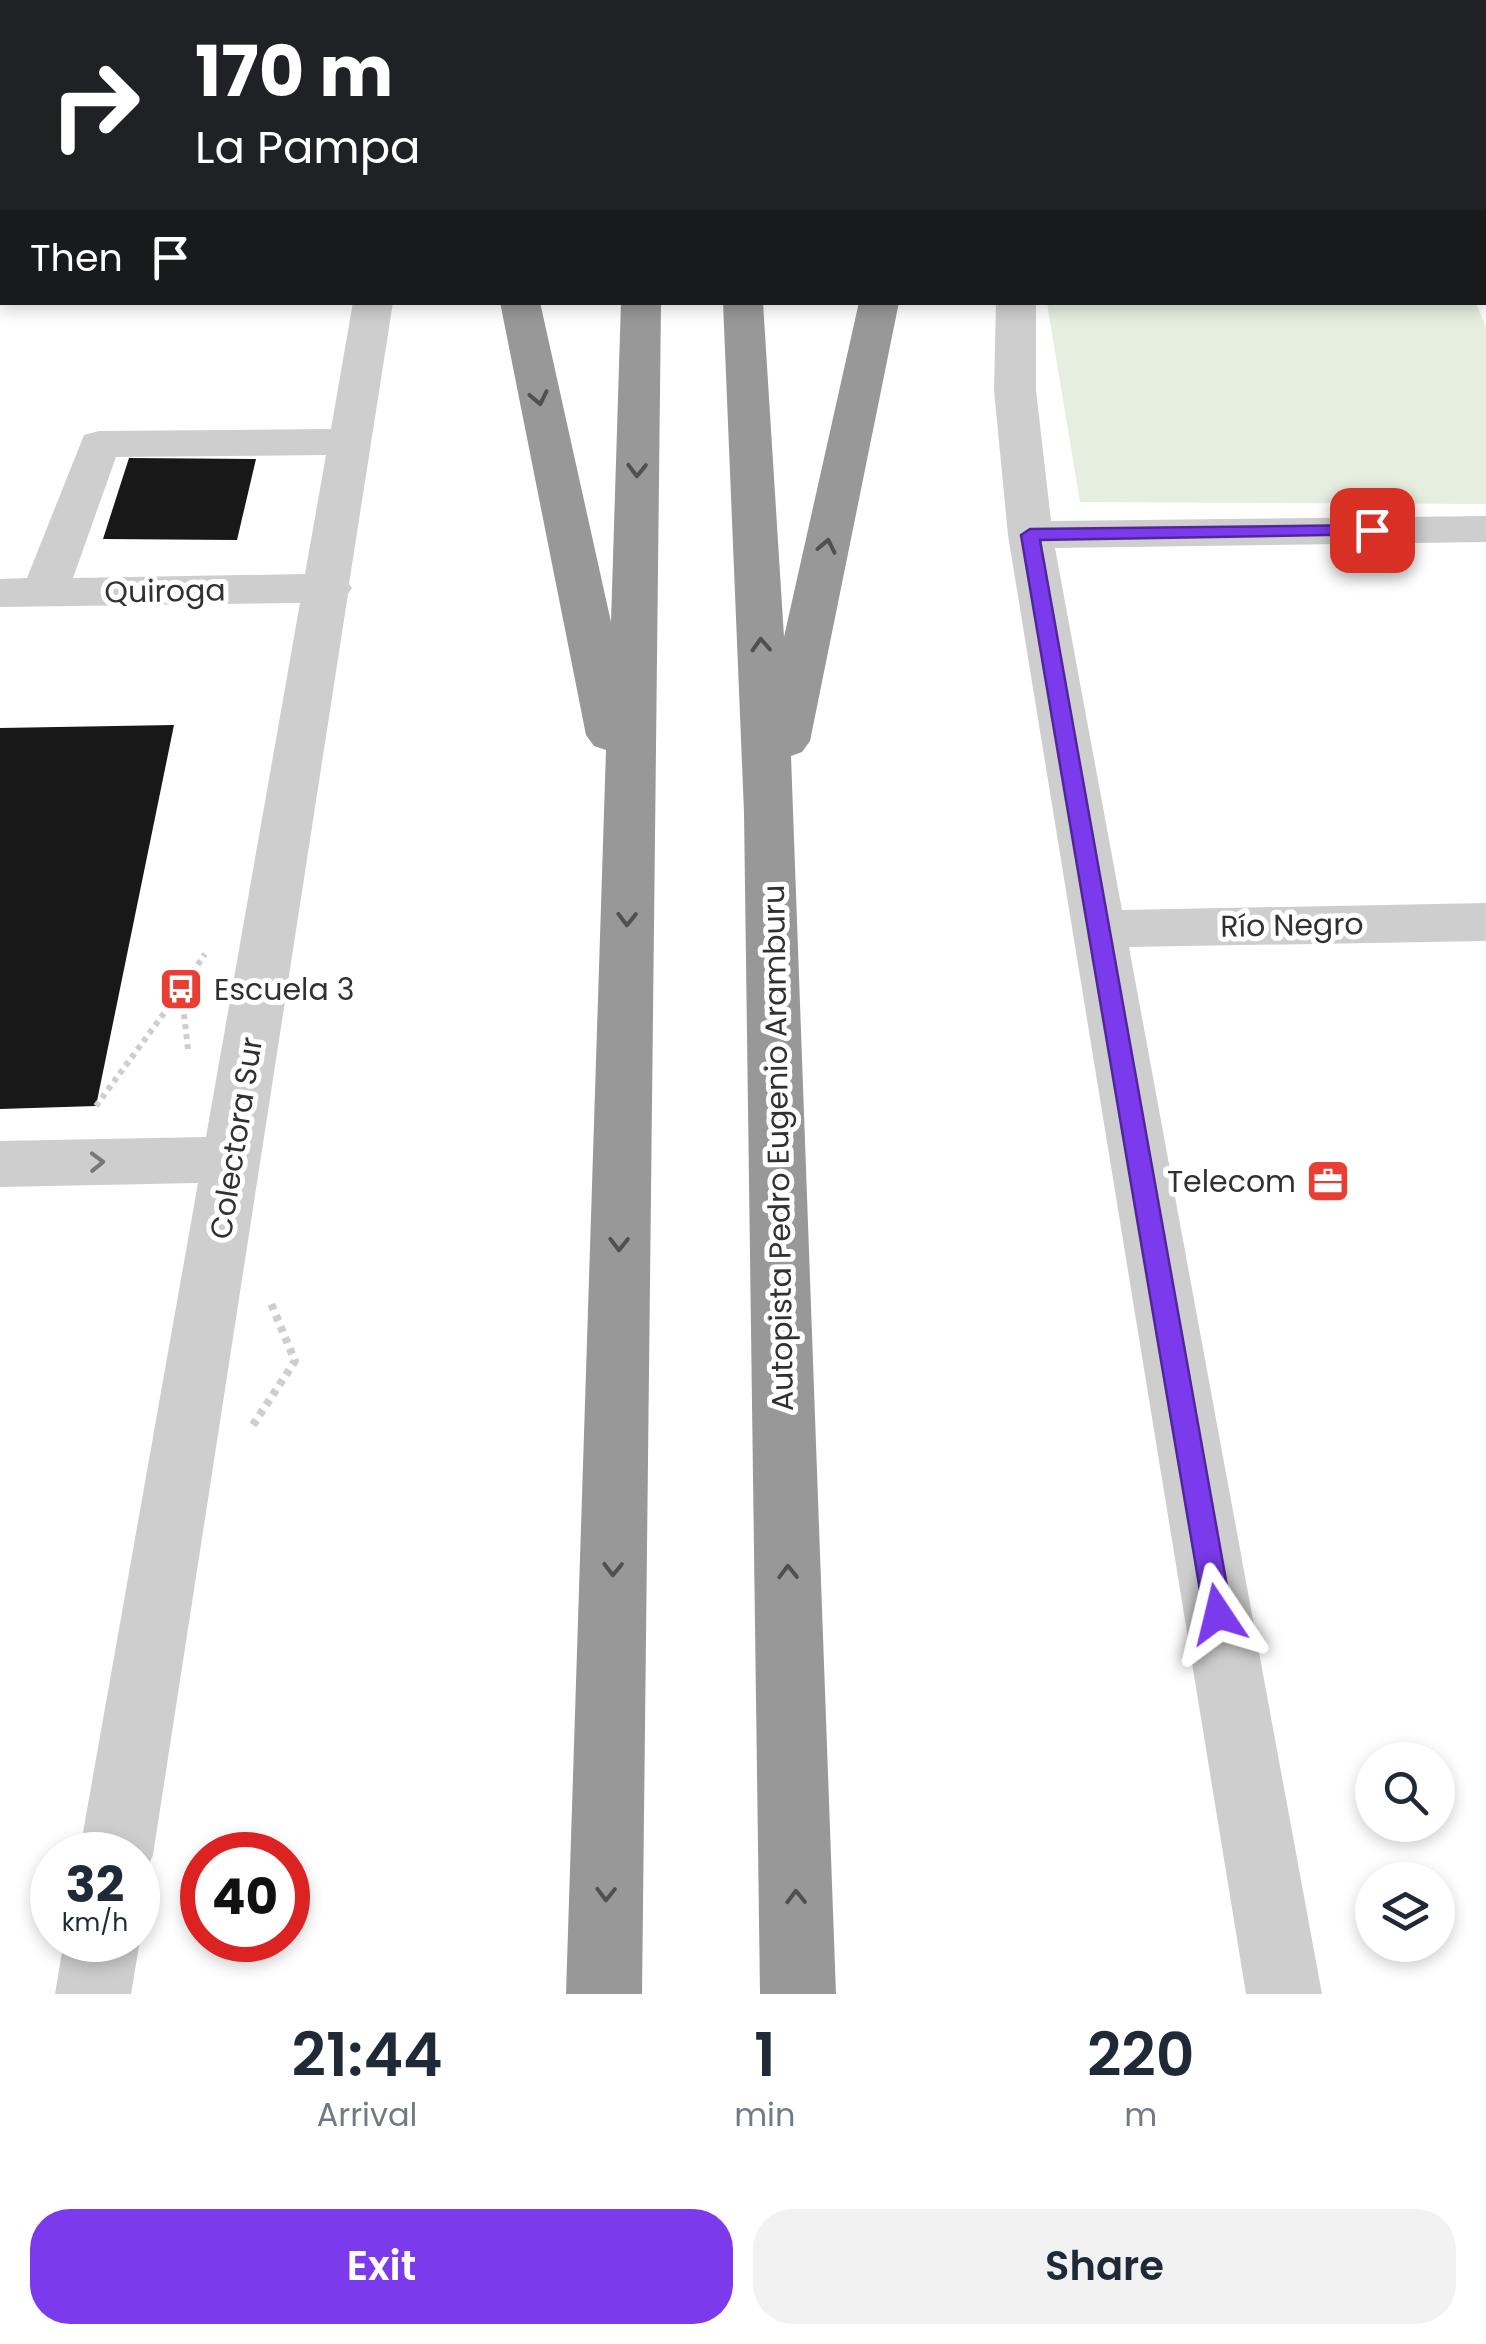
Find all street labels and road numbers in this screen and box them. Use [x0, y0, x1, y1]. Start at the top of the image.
street label: Quiroga [104, 568, 226, 614]
street label: Autopista Pedro Eugenio Aramburu [752, 884, 804, 1412]
street label: Río Negro [1220, 902, 1364, 948]
street label: Colectora Sur [199, 1034, 273, 1242]

